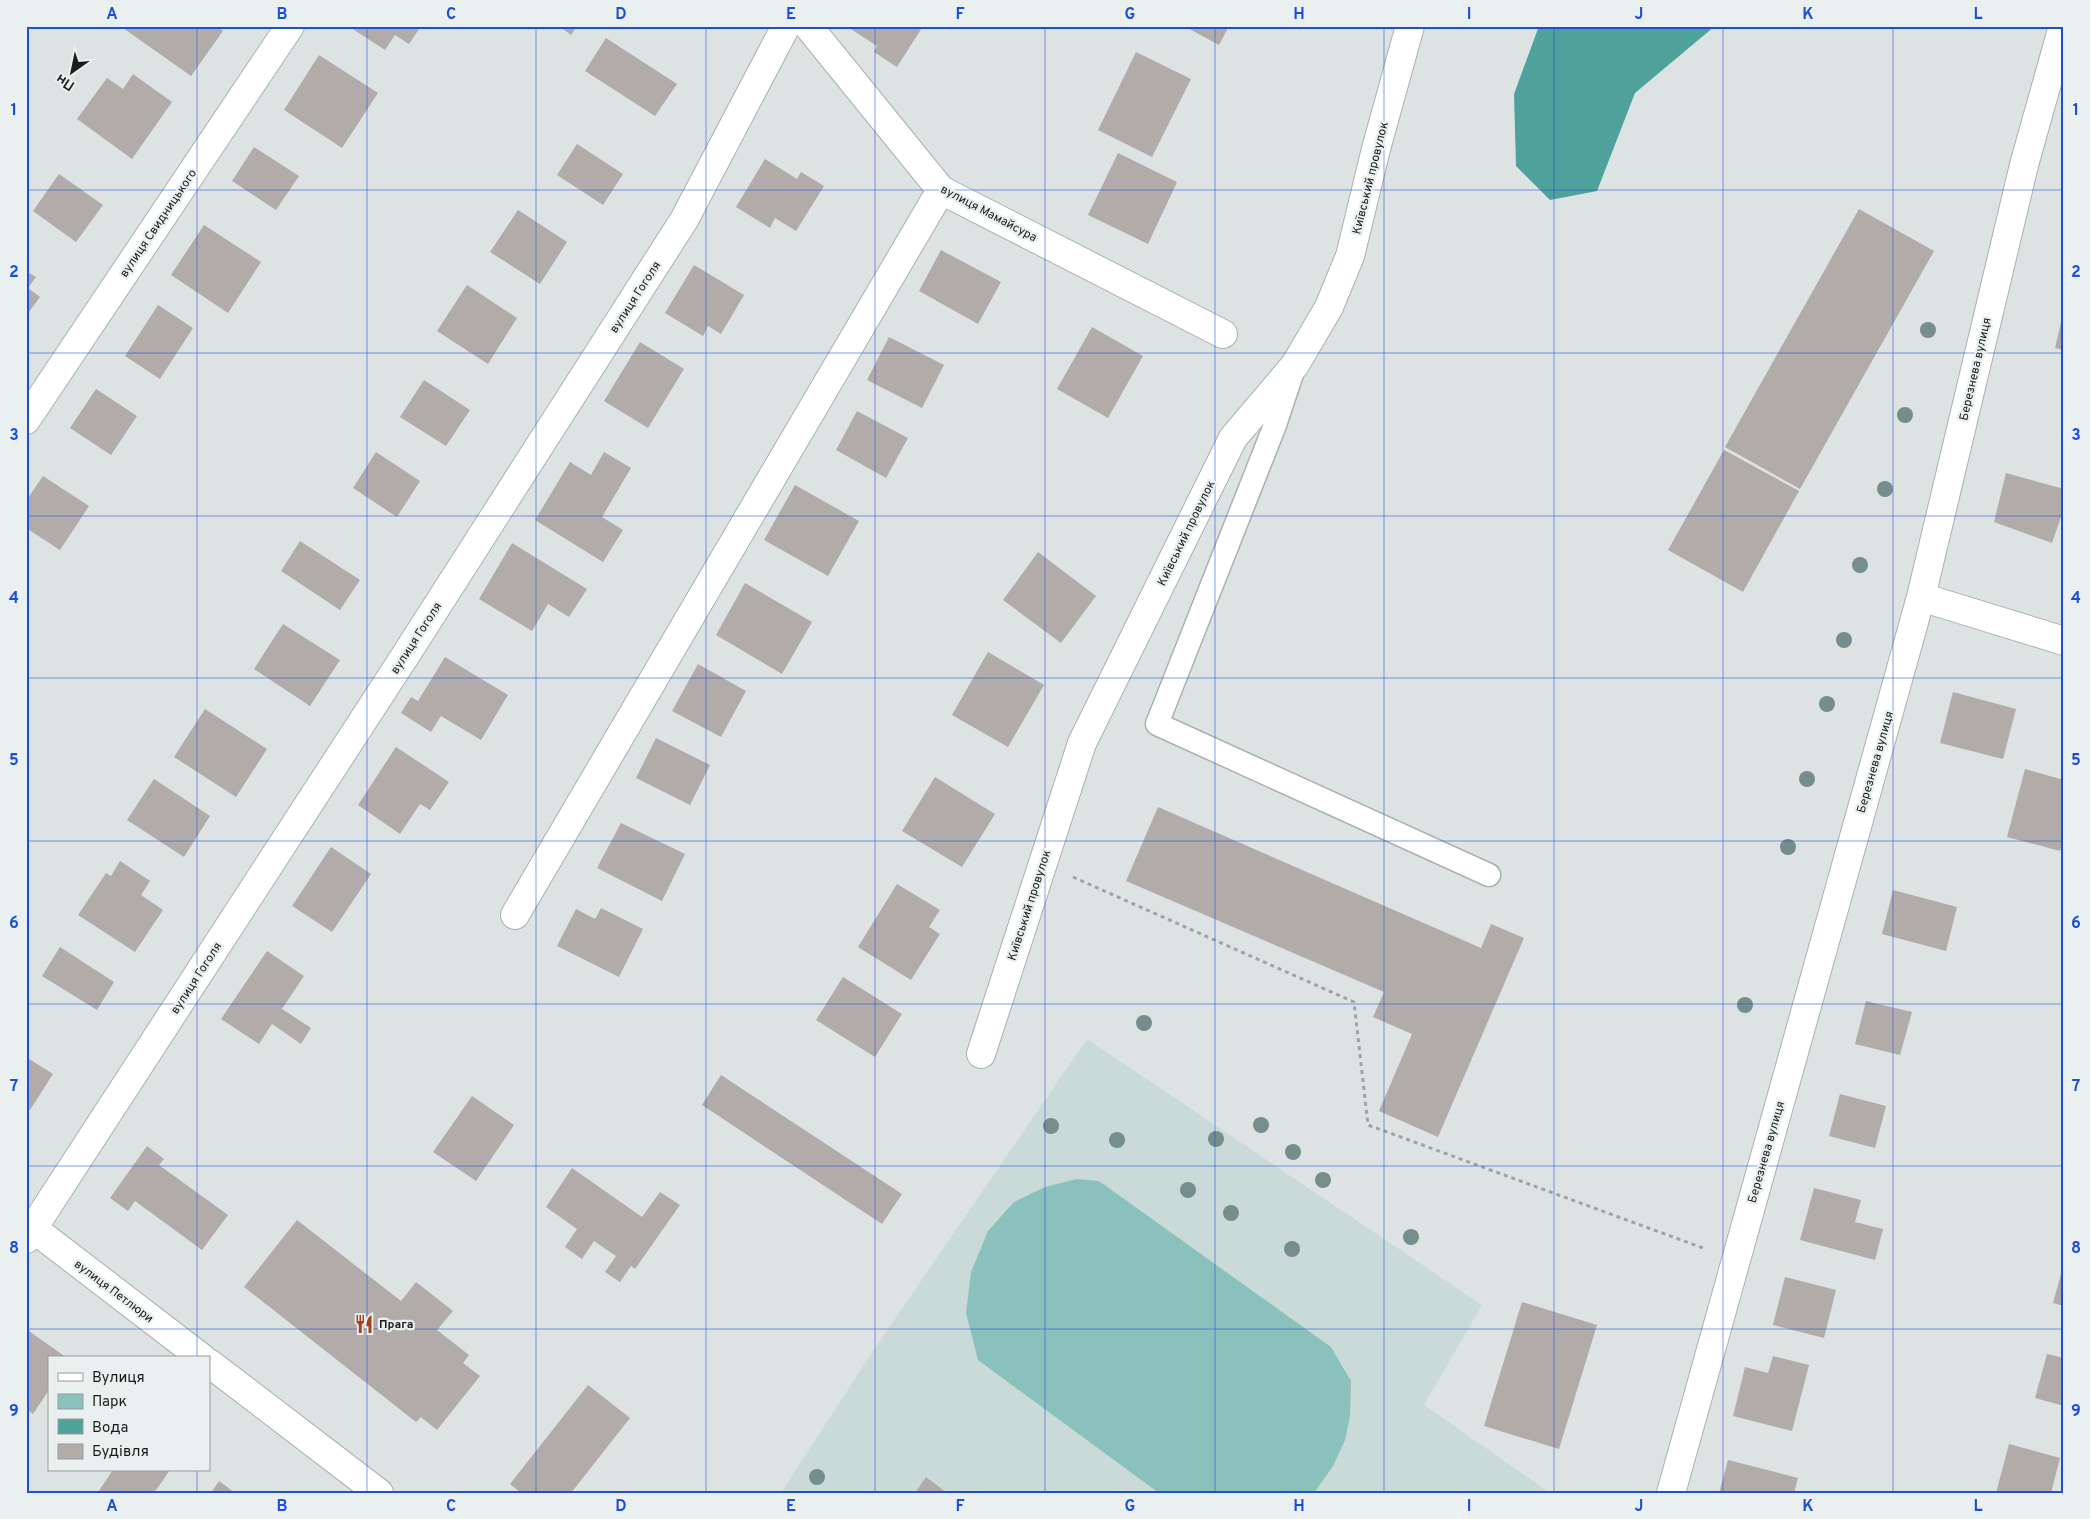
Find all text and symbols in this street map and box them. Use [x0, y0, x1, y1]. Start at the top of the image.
text: A [106, 5, 118, 25]
text: B [276, 5, 288, 25]
text: C [446, 5, 456, 25]
text: D [615, 5, 627, 25]
text: E [786, 5, 796, 25]
text: F [955, 5, 965, 25]
text: G [1125, 5, 1135, 25]
text: H [1293, 5, 1305, 25]
text: I [1467, 5, 1471, 25]
text: J [1635, 5, 1643, 25]
text: K [1802, 5, 1814, 25]
text: L [1973, 5, 1983, 25]
north arrow [48, 48, 98, 98]
text: Пн [53, 69, 78, 94]
text: 1 [11, 101, 17, 121]
text: 1 [2073, 101, 2079, 121]
street label: Київський провулок [1349, 120, 1393, 236]
street label: вулиця Свидницького [117, 166, 201, 281]
street label: вулиця Мамайсура [937, 182, 1040, 246]
street label: вулиця Гоголя [607, 259, 665, 337]
text: 2 [9, 263, 19, 283]
text: 2 [2071, 263, 2081, 283]
street label: Березнева вулиця [1956, 316, 1996, 422]
text: 3 [9, 426, 19, 446]
text: 3 [2071, 426, 2081, 446]
street label: Київський провулок [1154, 478, 1219, 589]
text: 4 [9, 589, 19, 609]
text: 4 [2071, 589, 2081, 609]
street label: вулиця Гоголя [388, 600, 446, 678]
street label: Березнева вулиця [1854, 710, 1898, 815]
text: 5 [9, 751, 19, 771]
text: 5 [2071, 751, 2081, 771]
street label: Київський провулок [1005, 848, 1055, 963]
text: 6 [9, 914, 19, 934]
text: 6 [2071, 914, 2081, 934]
street label: вулиця Гоголя [168, 940, 226, 1018]
text: 7 [10, 1077, 18, 1097]
text: 7 [2072, 1077, 2080, 1097]
street label: Березнева вулиця [1745, 1100, 1789, 1205]
text: 8 [9, 1239, 19, 1259]
text: 8 [2071, 1239, 2081, 1259]
street label: вулиця Петлюри [70, 1257, 156, 1327]
restaurant icon: Прага [353, 1313, 375, 1335]
place label: Прага [379, 1317, 413, 1333]
legend [48, 1356, 210, 1472]
text: Вулиця [92, 1369, 145, 1388]
text: Парк [92, 1393, 127, 1412]
text: 9 [9, 1402, 19, 1422]
text: 9 [2071, 1402, 2081, 1422]
text: Вода [92, 1419, 128, 1438]
text: Будівля [92, 1443, 149, 1462]
text: A [106, 1497, 118, 1517]
text: B [276, 1497, 288, 1517]
text: C [446, 1497, 456, 1517]
text: D [615, 1497, 627, 1517]
text: E [786, 1497, 796, 1517]
text: F [955, 1497, 965, 1517]
text: G [1125, 1497, 1135, 1517]
text: H [1293, 1497, 1305, 1517]
text: I [1467, 1497, 1471, 1517]
text: J [1635, 1497, 1643, 1517]
text: K [1802, 1497, 1814, 1517]
text: L [1973, 1497, 1983, 1517]

